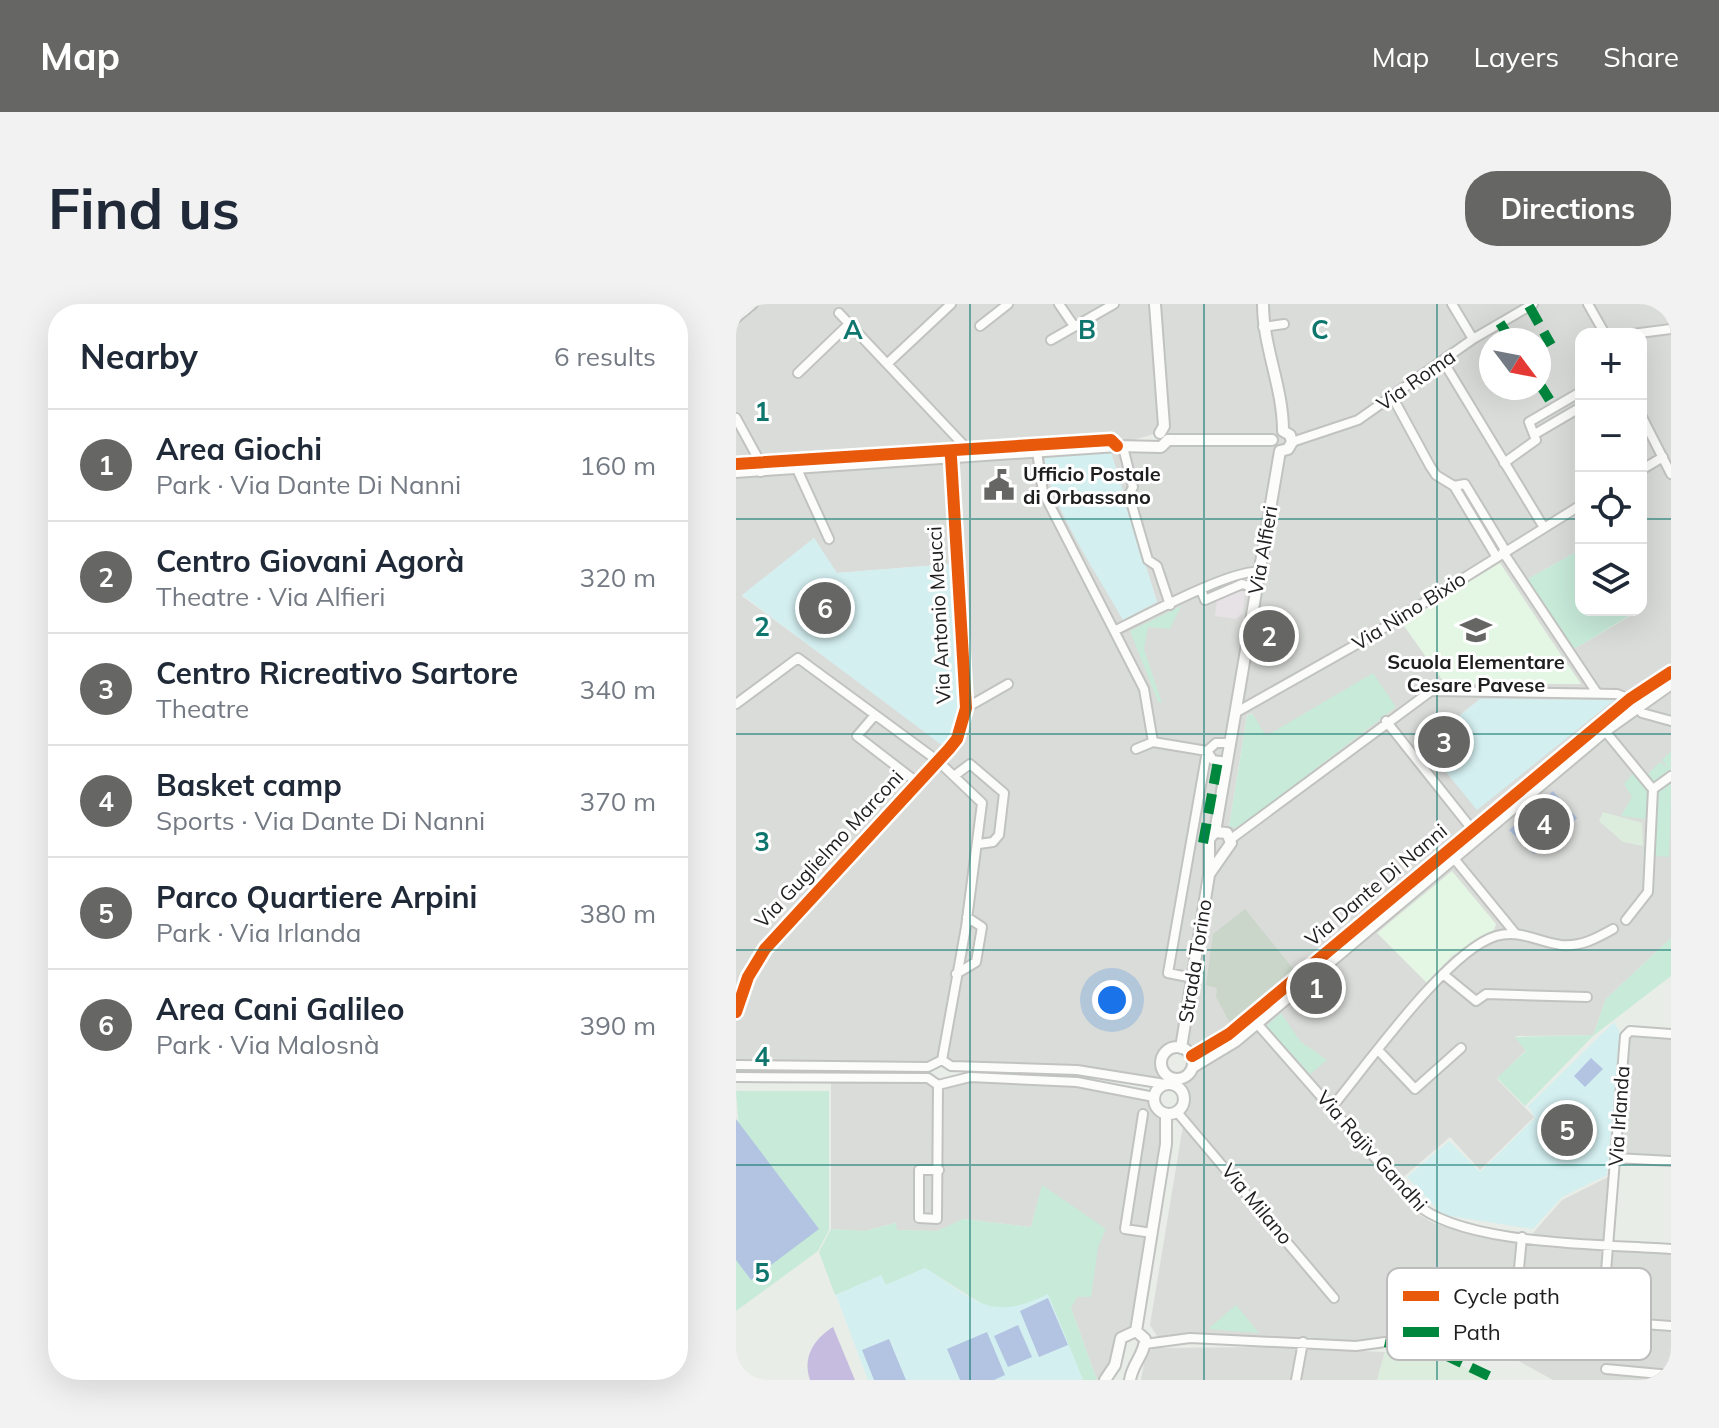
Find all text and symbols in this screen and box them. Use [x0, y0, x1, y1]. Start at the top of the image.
text: Map [40, 32, 120, 80]
text: Map [1372, 39, 1429, 74]
text: Layers [1473, 39, 1559, 74]
text: Share [1603, 39, 1679, 74]
button: Directions [1465, 171, 1671, 246]
text: Find us [48, 173, 240, 243]
text: A [843, 313, 863, 346]
text: B [1078, 313, 1096, 346]
text: C [1311, 313, 1329, 346]
north arrow [1479, 328, 1551, 400]
map controls [1575, 328, 1647, 616]
button: + [1575, 328, 1647, 400]
text: Nearby [80, 335, 198, 378]
text: 6 results [554, 340, 656, 373]
street label: Via Roma [1371, 343, 1460, 416]
text: 1 [754, 395, 770, 428]
button: − [1575, 400, 1647, 472]
text: Area Giochi [156, 430, 322, 468]
text: 1 [98, 449, 114, 482]
text: 160 m [580, 449, 656, 482]
place label: Ufficio Postale di Orbassano [1023, 461, 1161, 509]
text: Park · Via Dante Di Nanni [156, 468, 461, 501]
public building icon: Ufficio Postale di Orbassano [982, 468, 1016, 502]
button: locate [1575, 472, 1647, 544]
street label: Via Alfieri [1242, 504, 1283, 596]
street label: Via Antonio Meucci [921, 526, 956, 704]
text: Centro Giovani Agorà [156, 542, 464, 580]
button: layers [1575, 544, 1647, 616]
text: 2 [98, 561, 114, 594]
text: 320 m [580, 561, 656, 594]
street label: Via Nino Bixio [1347, 566, 1470, 655]
pin: 6 [799, 578, 851, 638]
text: Theatre · Via Alfieri [156, 580, 386, 613]
pin: 2 [1243, 606, 1295, 666]
text: 2 [754, 610, 770, 643]
school or university icon: Scuola Elementare Cesare Pavese [1459, 613, 1493, 647]
place label: Scuola Elementare Cesare Pavese [1387, 649, 1565, 697]
text: Centro Ricreativo Sartore [156, 654, 518, 692]
text: 3 [98, 673, 114, 706]
text: 340 m [580, 673, 656, 706]
text: Theatre [156, 692, 249, 725]
pin: 3 [1418, 712, 1470, 772]
street label: Via Guglielmo Marconi [749, 764, 909, 933]
text: Basket camp [156, 766, 342, 804]
text: 4 [98, 785, 114, 818]
text: 370 m [580, 785, 656, 818]
pin: 4 [1518, 794, 1570, 854]
text: Sports · Via Dante Di Nanni [156, 804, 485, 837]
street label: Via Dante Di Nanni [1300, 818, 1452, 951]
text: 3 [754, 825, 770, 858]
text: Parco Quartiere Arpini [156, 878, 477, 916]
text: 5 [98, 897, 114, 930]
text: 380 m [580, 897, 656, 930]
street label: Strada Torino [1172, 897, 1217, 1025]
text: Park · Via Irlanda [156, 916, 361, 949]
pin: 1 [1290, 958, 1342, 1018]
your location [1092, 980, 1132, 1020]
text: Area Cani Galileo [156, 990, 405, 1028]
text: 6 [98, 1009, 114, 1042]
text: 390 m [580, 1009, 656, 1042]
text: Park · Via Malosnà [156, 1028, 380, 1061]
text: 4 [754, 1040, 770, 1073]
street label: Via Irlanda [1603, 1065, 1634, 1167]
street label: Via Rajiv Gandhi [1312, 1085, 1433, 1216]
pin: 5 [1541, 1100, 1593, 1160]
street label: Via Milano [1216, 1158, 1298, 1249]
text: 5 [754, 1256, 770, 1289]
legend [1387, 1268, 1651, 1360]
text: Cycle path [1453, 1282, 1560, 1310]
text: Path [1453, 1318, 1501, 1346]

